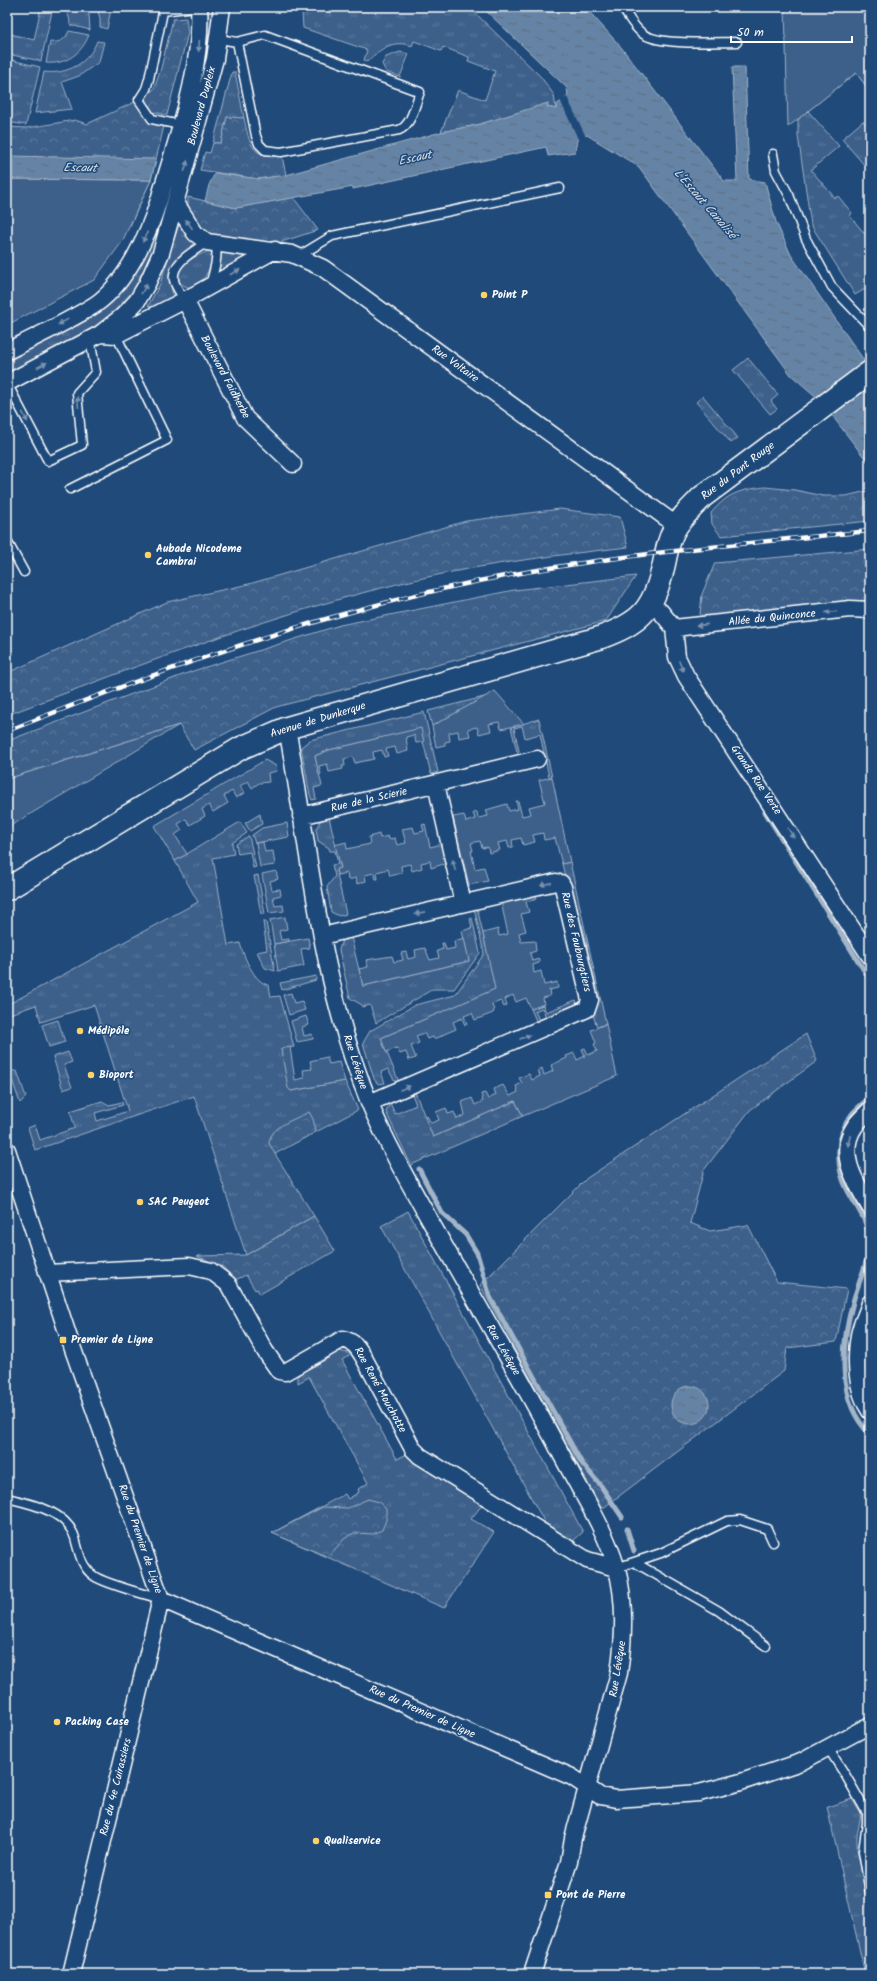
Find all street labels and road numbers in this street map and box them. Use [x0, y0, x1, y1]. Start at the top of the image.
street label: Boulevard Dupleix [183, 64, 221, 147]
street label: Boulevard Faidherbe [195, 332, 255, 422]
street label: Rue Voltaire [427, 340, 483, 388]
street label: Rue du Pont Rouge [697, 437, 779, 505]
street label: Allée du Quinconce [727, 604, 817, 632]
street label: Avenue de Dunkerque [268, 697, 368, 743]
street label: Grande Rue Verte [726, 741, 786, 819]
street label: Rue de la Scierie [329, 782, 409, 818]
street label: Rue des Faubourgtiers [556, 890, 596, 994]
street label: Rue Lévêque [338, 1032, 372, 1092]
street label: Rue Lévêque [481, 1321, 525, 1379]
street label: Rue René Mouchotte [349, 1344, 411, 1436]
street label: Rue du Premier de Ligne [113, 1482, 167, 1596]
street label: Rue Lévêque [605, 1639, 631, 1698]
street label: Rue du Premier de Ligne [366, 1680, 478, 1744]
street label: Rue du 4e Cuirassiers [95, 1736, 137, 1838]

